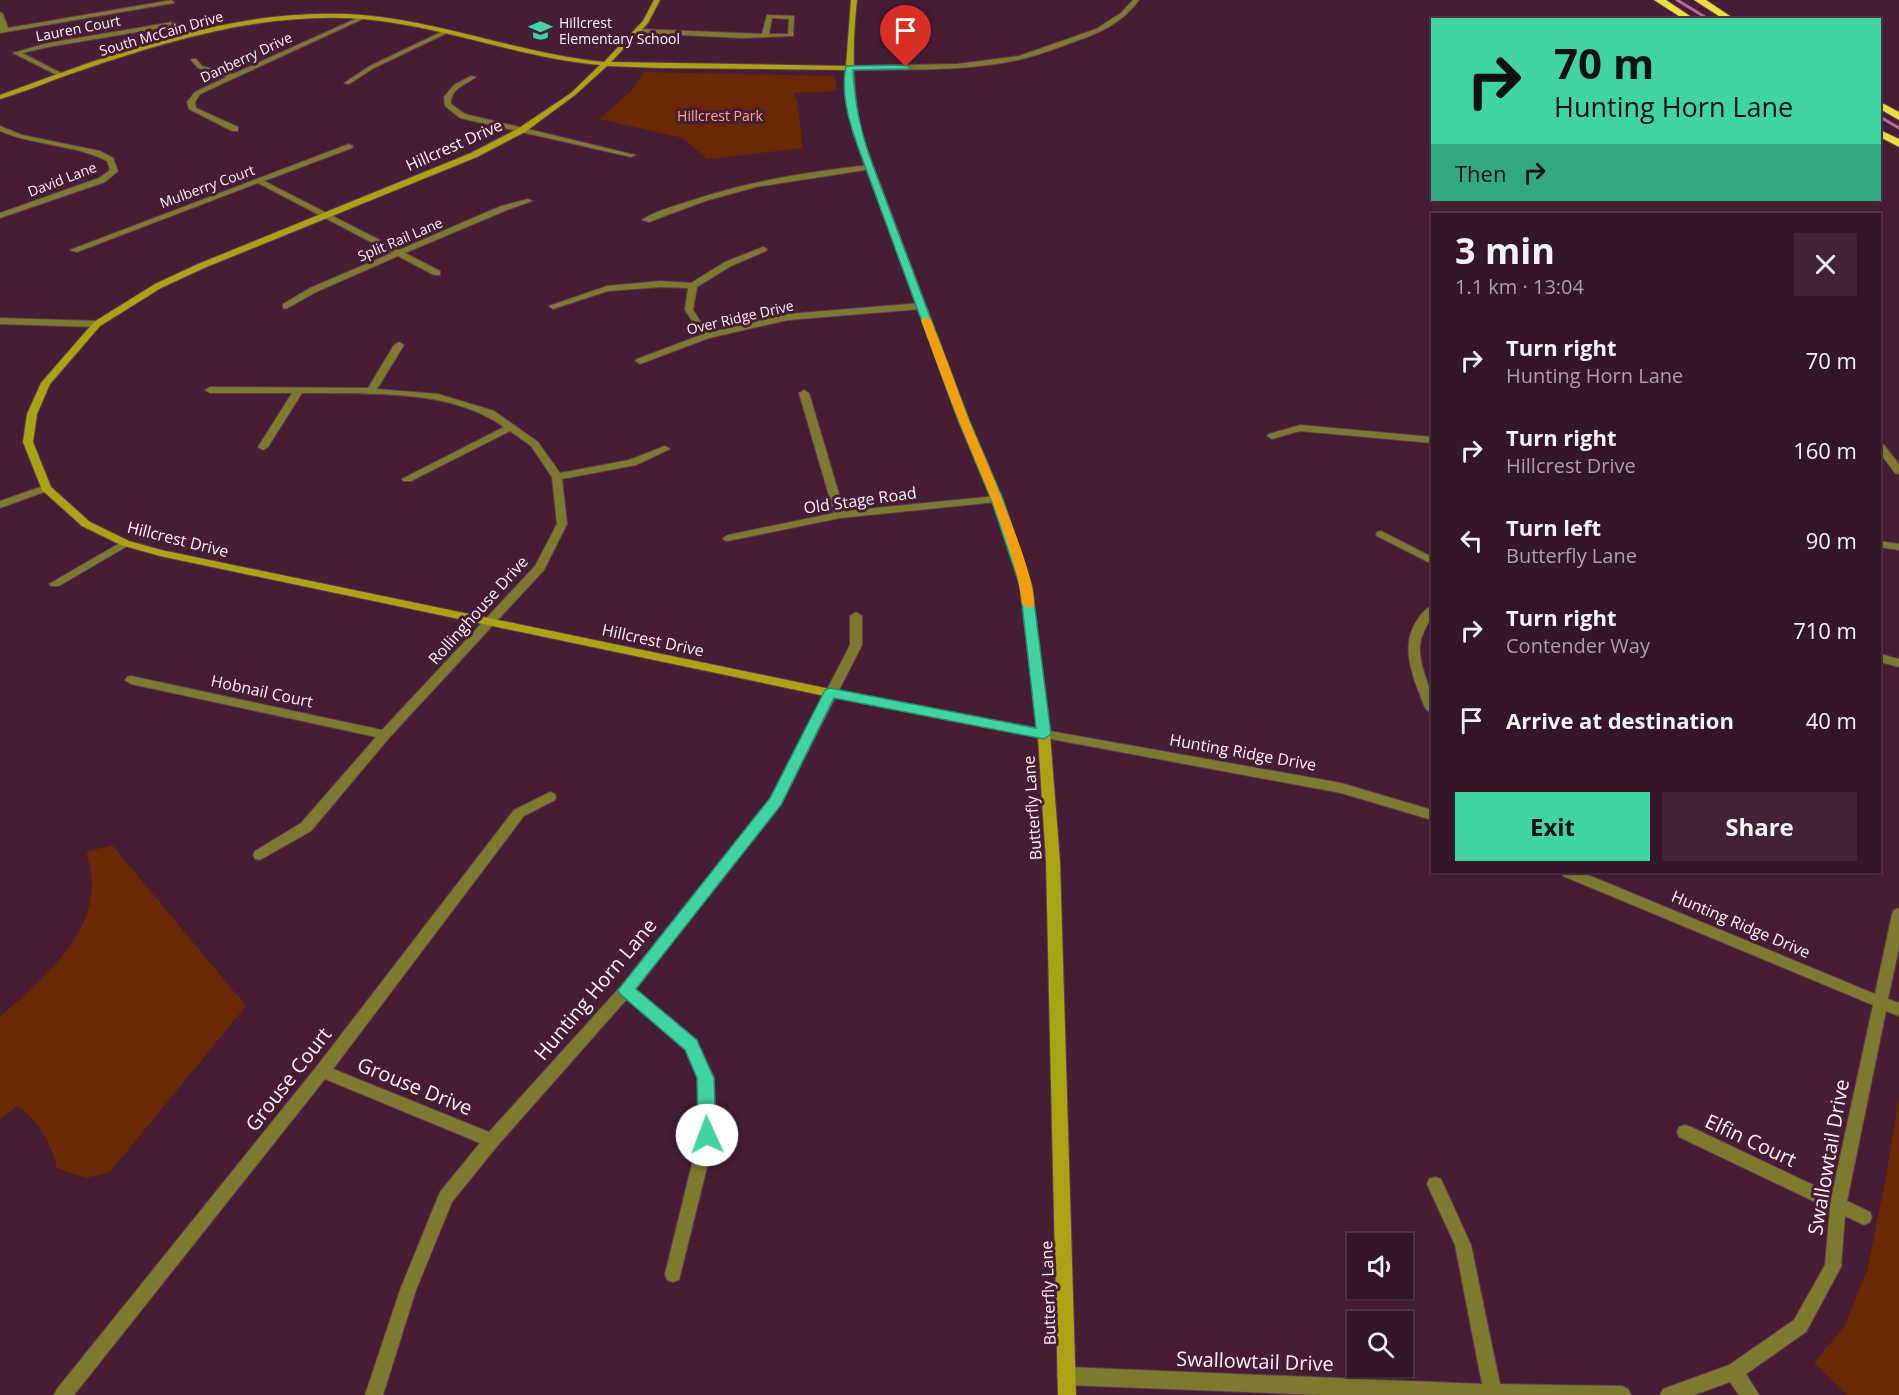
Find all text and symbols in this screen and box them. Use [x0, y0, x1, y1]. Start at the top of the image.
pin [880, 5, 931, 67]
street label: South McCain Drive [97, 6, 225, 60]
street label: Lauren Court [34, 10, 122, 46]
place label: Hillcrest Elementary School [559, 13, 680, 48]
icon: arrive [889, 14, 922, 47]
school or university icon: Hillcrest Elementary School [528, 17, 554, 43]
street label: Danberry Drive [197, 27, 295, 87]
text: 70 m [1554, 34, 1654, 91]
icon: right [1455, 42, 1533, 120]
text: Hunting Horn Lane [1554, 88, 1793, 125]
park label: Hillcrest Park [677, 106, 764, 125]
street label: Hillcrest Drive [402, 114, 506, 176]
icon: right [1518, 156, 1551, 189]
street label: David Lane [25, 157, 99, 201]
text: Then [1455, 158, 1506, 188]
street label: Mulberry Court [157, 160, 257, 212]
street label: Split Rail Lane [355, 213, 446, 265]
text: 3 min [1455, 226, 1555, 275]
button: close [1794, 233, 1857, 296]
text: 1.1 km · 13:04 [1455, 273, 1584, 300]
street label: Over Ridge Drive [685, 295, 795, 339]
text: Turn right [1506, 332, 1617, 362]
icon: right [1455, 344, 1488, 377]
text: 70 m [1806, 345, 1857, 375]
text: Hunting Horn Lane [1506, 362, 1683, 389]
text: Turn right [1506, 422, 1617, 452]
icon: right [1455, 434, 1488, 467]
text: 160 m [1793, 435, 1857, 465]
text: Hillcrest Drive [1506, 452, 1636, 479]
street label: Old Stage Road [802, 481, 918, 519]
text: Turn left [1506, 512, 1601, 542]
street label: Hillcrest Drive [125, 516, 231, 562]
icon: left [1455, 524, 1488, 557]
text: 90 m [1806, 525, 1857, 555]
text: Butterfly Lane [1506, 542, 1637, 569]
street label: Rollinghouse Drive [423, 551, 533, 669]
text: Turn right [1506, 602, 1617, 632]
icon: right [1455, 614, 1488, 647]
text: 710 m [1793, 615, 1857, 645]
street label: Hillcrest Drive [600, 618, 706, 662]
text: Contender Way [1506, 632, 1650, 659]
street label: Hobnail Court [209, 669, 315, 713]
icon: arrive [1455, 704, 1488, 737]
text: Arrive at destination [1506, 705, 1734, 735]
text: 40 m [1806, 705, 1857, 735]
street label: Hunting Ridge Drive [1168, 728, 1318, 776]
street label: Butterfly Lane [1017, 755, 1047, 861]
button: Exit [1455, 792, 1650, 861]
button: Share [1662, 792, 1857, 861]
street label: Hunting Ridge Drive [1668, 885, 1814, 963]
street label: Hunting Horn Lane [528, 912, 662, 1066]
street label: Grouse Court [239, 1021, 337, 1137]
street label: Grouse Drive [353, 1051, 477, 1121]
street label: Swallowtail Drive [1801, 1077, 1855, 1237]
position arrow [675, 1103, 739, 1167]
street label: Elfin Court [1701, 1107, 1801, 1173]
map controls [1347, 1233, 1413, 1377]
button: sound [1347, 1233, 1413, 1299]
street label: Butterfly Lane [1035, 1240, 1061, 1346]
button: search [1347, 1311, 1413, 1377]
street label: Swallowtail Drive [1176, 1345, 1334, 1377]

